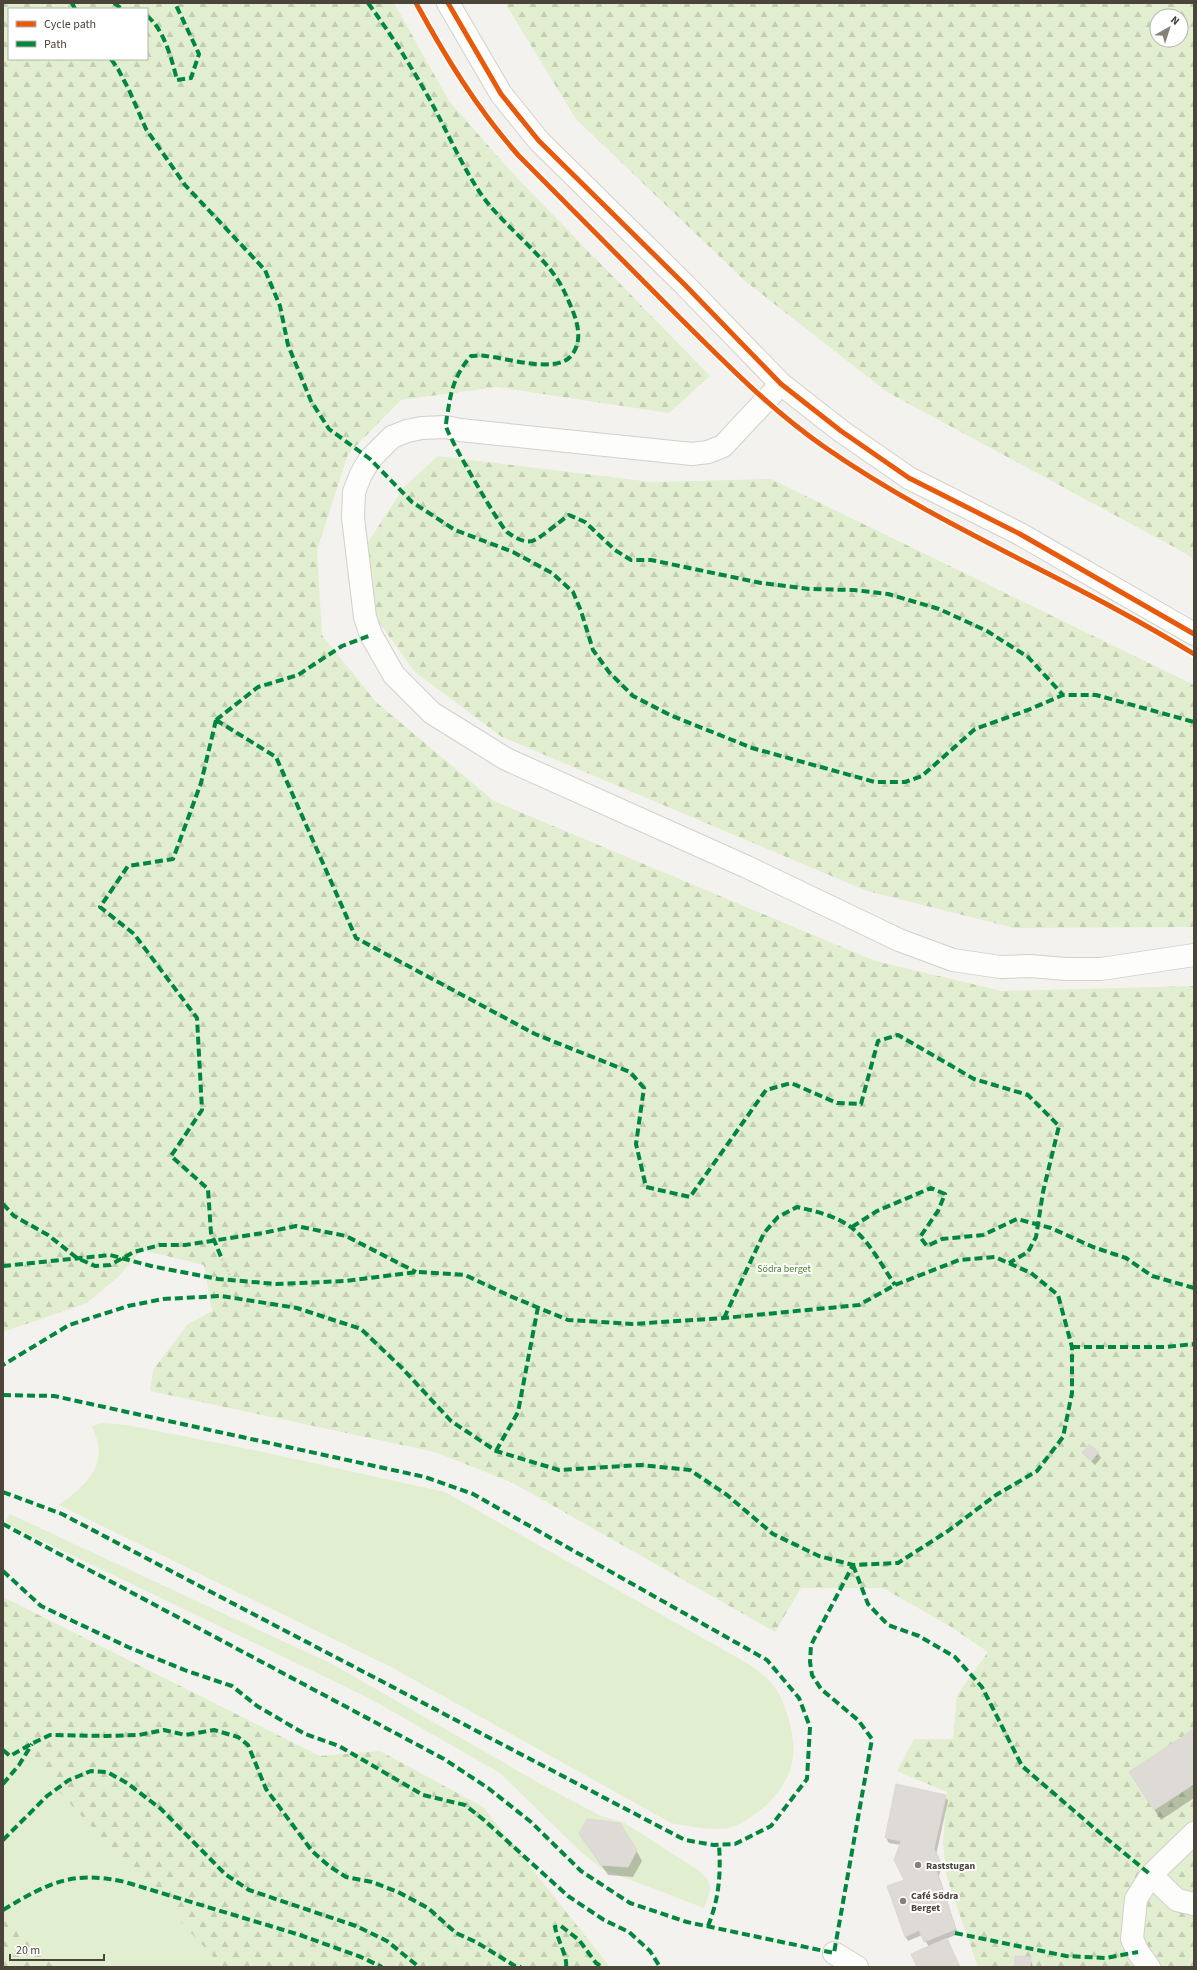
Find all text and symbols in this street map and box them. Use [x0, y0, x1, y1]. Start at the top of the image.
legend [8, 8, 148, 60]
north arrow [1149, 8, 1189, 48]
text: N [1167, 12, 1183, 29]
text: Cycle path [44, 16, 96, 33]
text: Path [44, 36, 67, 53]
park label: Södra berget [757, 1262, 811, 1276]
place label: Raststugan [926, 1859, 975, 1873]
marker: Raststugan [913, 1860, 923, 1870]
place label: Café Södra Berget [911, 1889, 958, 1915]
marker: Café Södra Berget [898, 1896, 908, 1906]
scale bar [10, 1936, 104, 1962]
text: 20 m [16, 1942, 40, 1959]

